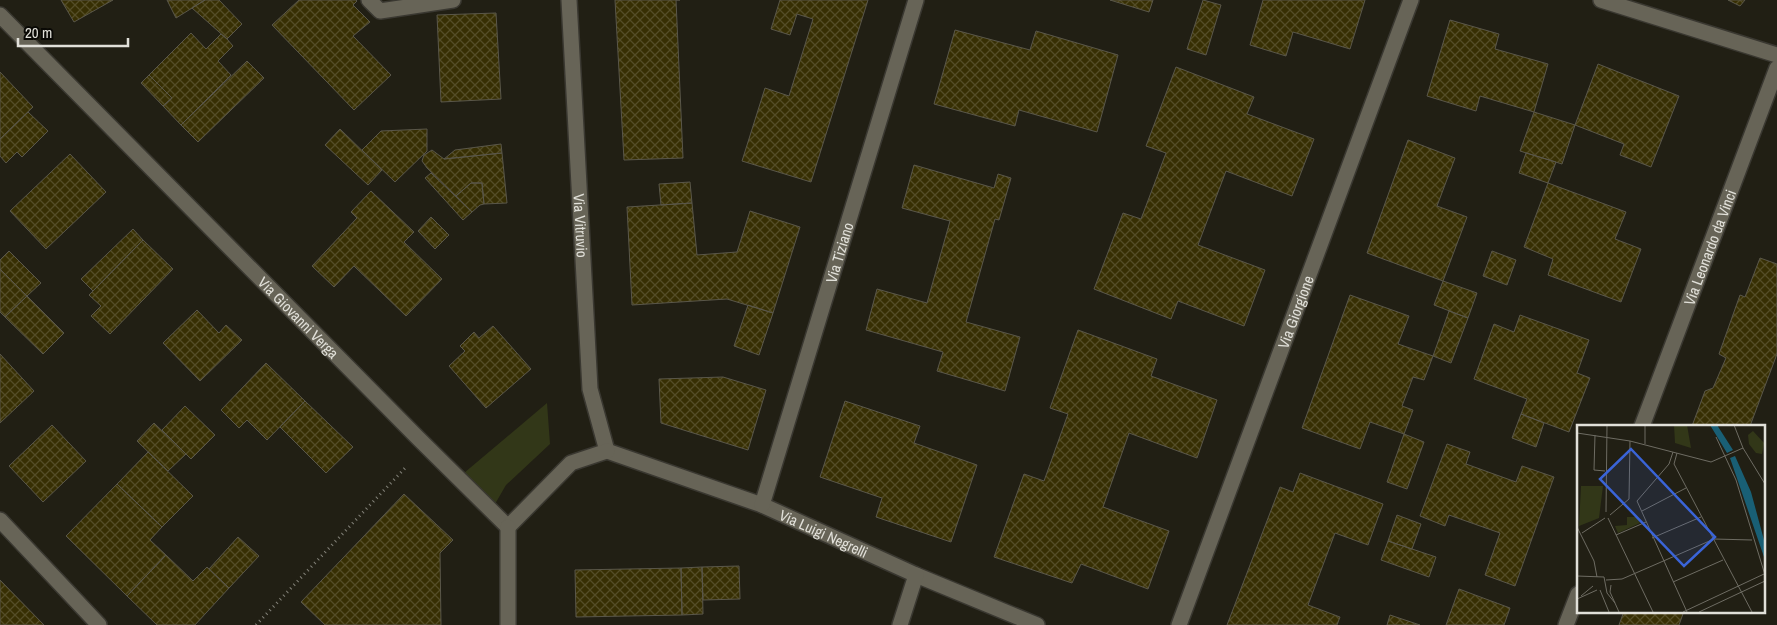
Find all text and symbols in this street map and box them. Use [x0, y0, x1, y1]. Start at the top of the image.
scale bar [18, 15, 128, 47]
text: 20 m [25, 22, 52, 43]
street label: Via Leonardo da Vinci [1678, 186, 1741, 308]
street label: Via Vitruvio [569, 193, 593, 258]
street label: Via Tiziano [820, 219, 858, 285]
street label: Via Giovanni Verga [254, 272, 344, 363]
street label: Via Giorgione [1272, 272, 1318, 351]
inset map [1577, 425, 1764, 612]
street label: Via Luigi Negrelli [776, 504, 871, 562]

